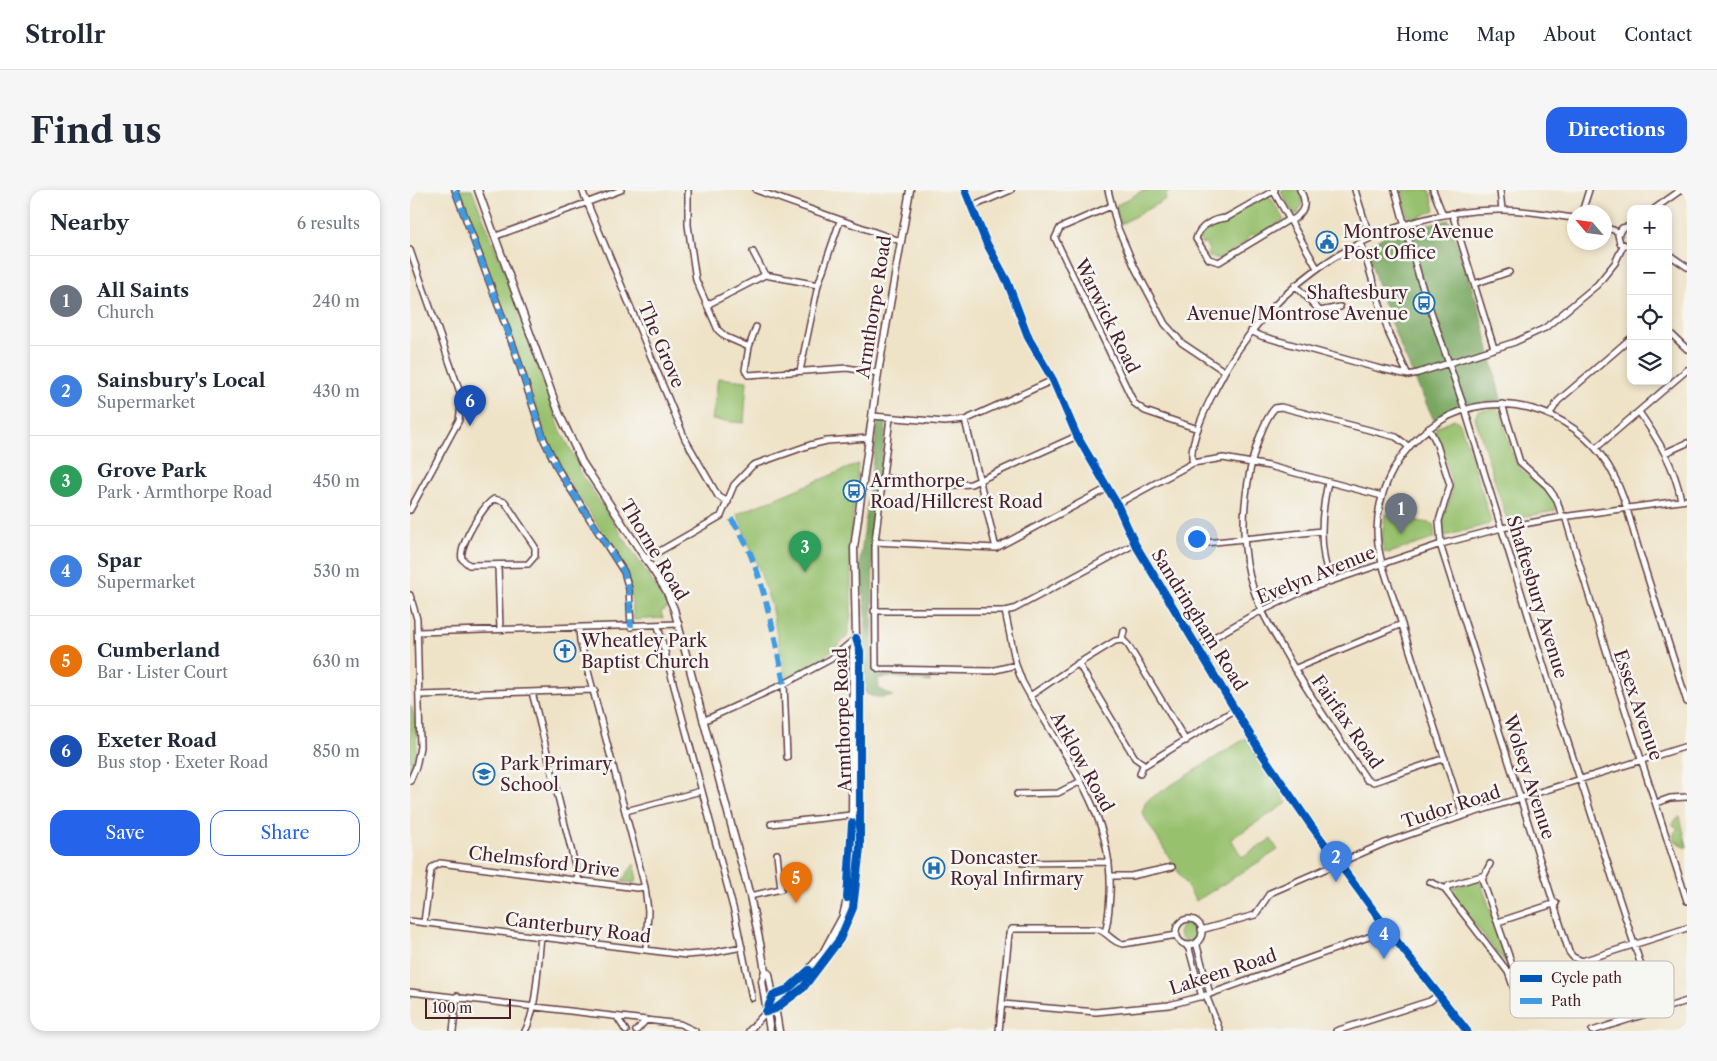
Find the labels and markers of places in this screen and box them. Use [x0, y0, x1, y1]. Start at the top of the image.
place label: Montrose Avenue Post Office [1343, 221, 1494, 264]
public building icon: Montrose Avenue Post Office [1315, 230, 1339, 254]
place label: Shaftesbury Avenue/Montrose Avenue [1186, 282, 1409, 325]
bus stop icon: Shaftesbury Avenue/Montrose Avenue [1412, 291, 1436, 315]
pin: 6 [454, 385, 486, 426]
place label: Armthorpe Road/Hillcrest Road [869, 470, 1043, 513]
bus stop icon: Armthorpe Road/Hillcrest Road [842, 479, 866, 503]
pin: 1 [1385, 493, 1417, 534]
pin: 3 [789, 531, 821, 572]
place label: Wheatley Park Baptist Church [580, 630, 709, 673]
church icon: Wheatley Park Baptist Church [553, 639, 577, 663]
place label: Park Primary School [500, 753, 613, 796]
school or university icon: Park Primary School [472, 762, 496, 786]
pin: 2 [1320, 841, 1352, 882]
place label: Doncaster Royal Infirmary [950, 847, 1085, 890]
hospital icon: Doncaster Royal Infirmary [922, 856, 946, 880]
pin: 5 [780, 862, 812, 903]
pin: 4 [1368, 918, 1400, 959]

